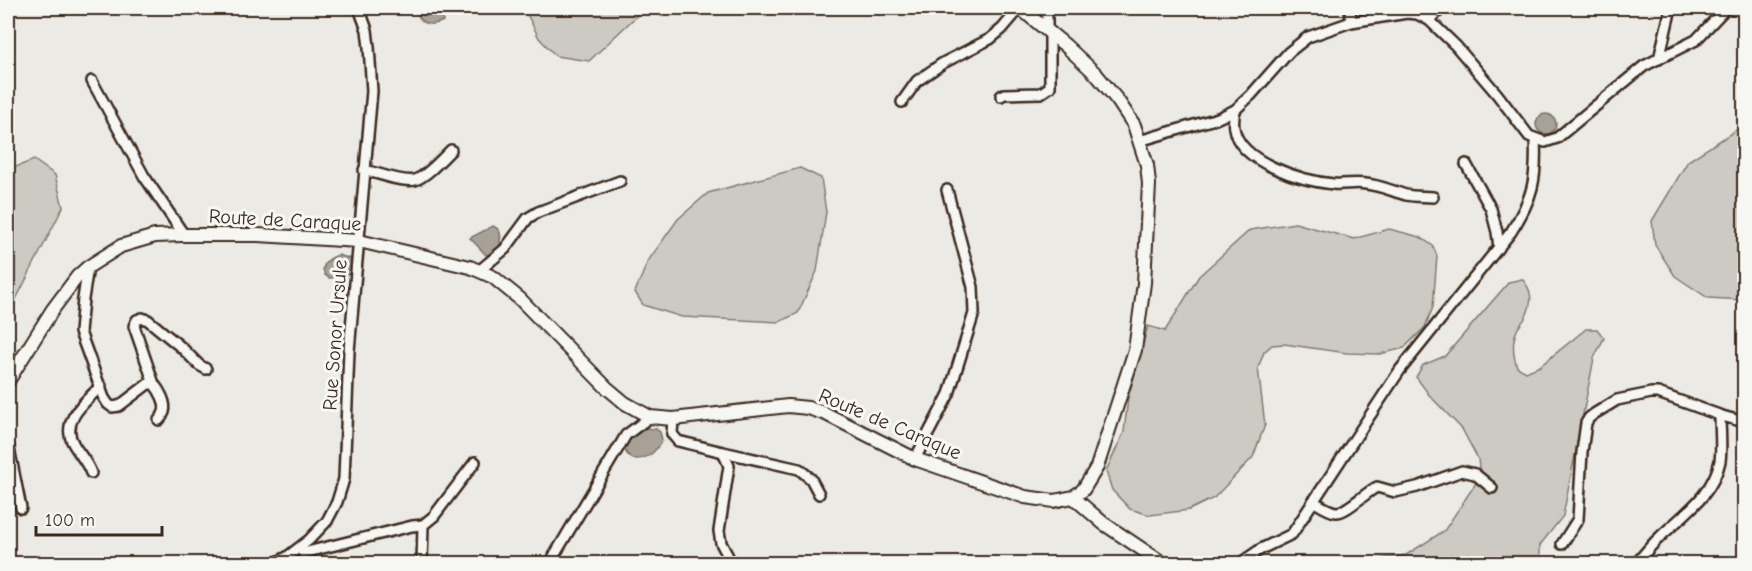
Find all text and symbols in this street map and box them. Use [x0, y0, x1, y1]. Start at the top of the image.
street label: Route de Caraque [208, 205, 362, 235]
street label: Rue Sonor Ursule [318, 259, 352, 411]
street label: Route de Caraque [815, 384, 965, 464]
scale bar [36, 499, 162, 537]
text: 100 m [45, 510, 95, 531]

